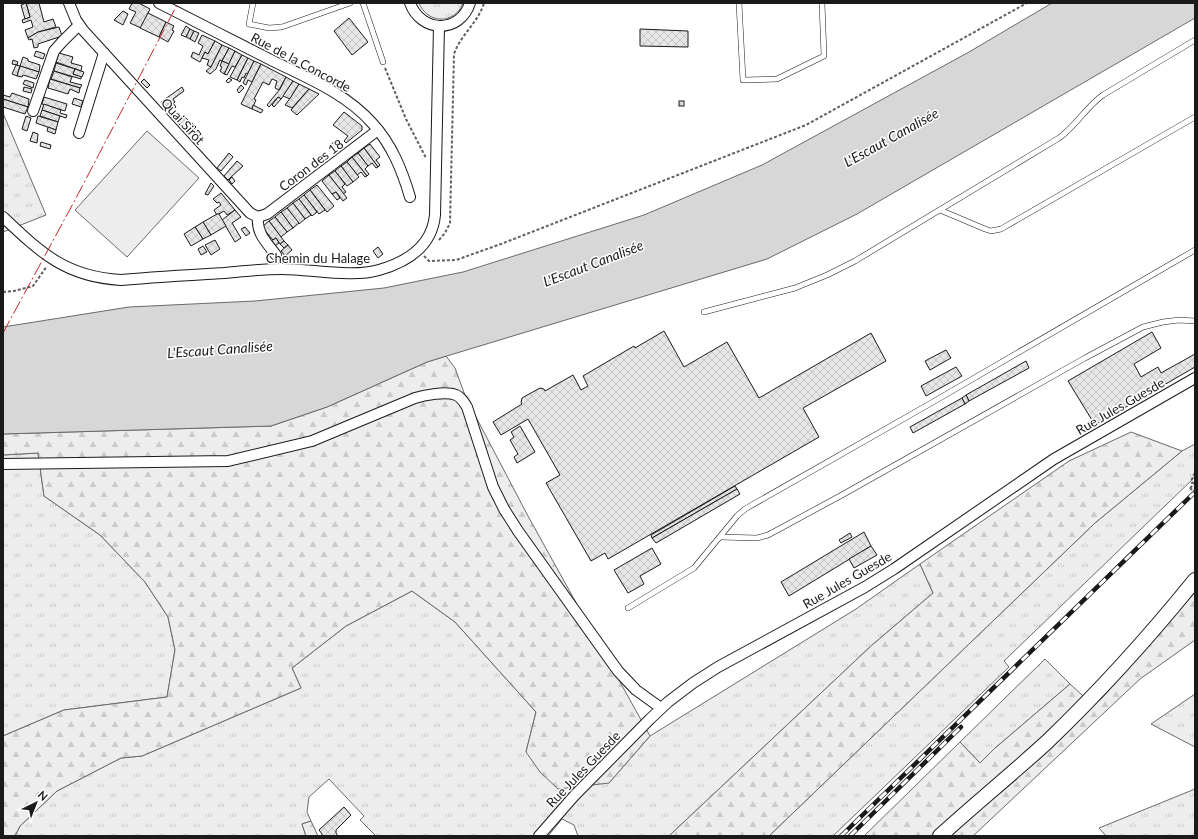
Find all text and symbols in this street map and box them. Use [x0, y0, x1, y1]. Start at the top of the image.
street label: Rue de la Concorde [248, 29, 354, 95]
street label: Quai Sirot [158, 94, 208, 148]
water label: L'Escaut Canalisée [841, 104, 942, 170]
street label: Coron des 18 [276, 136, 346, 194]
water label: L'Escaut Canalisée [541, 236, 646, 290]
street label: Chemin du Halage [266, 250, 370, 266]
water label: L'Escaut Canalisée [167, 337, 274, 361]
street label: Rue Jules Guesde [1073, 374, 1167, 438]
street label: Rue Jules Guesde [800, 548, 894, 612]
street label: Rue Jules Guesde [543, 728, 623, 810]
north arrow [16, 783, 56, 823]
text: N [36, 788, 51, 803]

